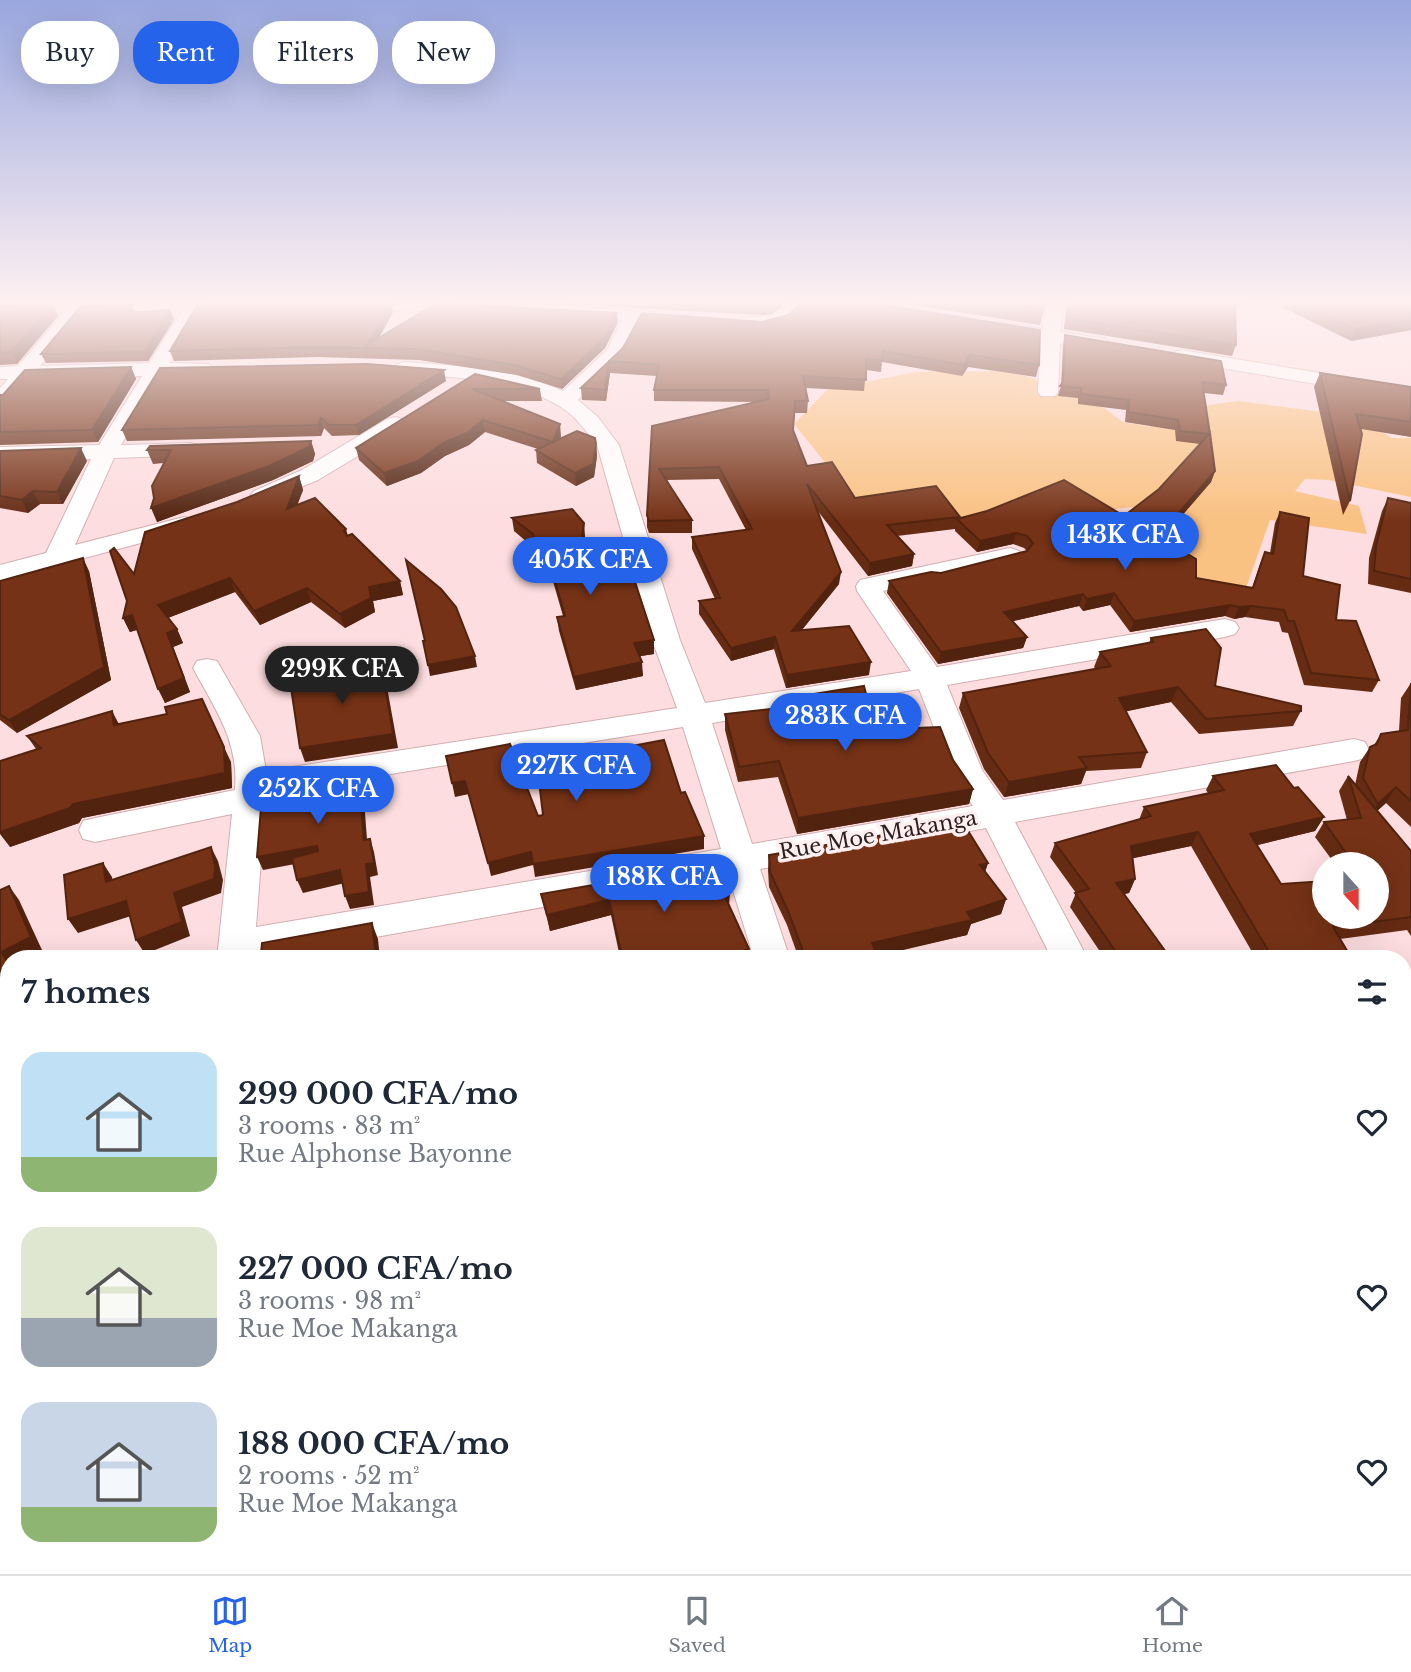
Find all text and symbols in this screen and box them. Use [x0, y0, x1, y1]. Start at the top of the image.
chip: Buy [21, 21, 119, 84]
chip: Rent [133, 21, 239, 84]
chip: Filters [253, 21, 378, 84]
chip: New [392, 21, 495, 84]
pin: 143K CFA [1053, 512, 1197, 572]
text: 143K CFA [1067, 521, 1183, 549]
pin: 405K CFA [518, 538, 662, 597]
text: 405K CFA [529, 546, 651, 574]
pin: 299K CFA [270, 646, 414, 706]
text: 299K CFA [281, 655, 403, 683]
pin: 283K CFA [773, 694, 917, 753]
text: 283K CFA [785, 702, 905, 730]
pin: 227K CFA [504, 744, 648, 803]
text: 227K CFA [517, 752, 635, 780]
pin: 252K CFA [246, 766, 390, 826]
text: 252K CFA [258, 775, 378, 803]
street label: Rue Moe Makanga [777, 805, 979, 865]
north arrow [1312, 852, 1390, 929]
map controls [1312, 852, 1389, 929]
pin: 188K CFA [592, 855, 736, 914]
text: 188K CFA [606, 863, 722, 891]
icon: filters [1353, 973, 1391, 1011]
text: 7 homes [21, 974, 150, 1011]
text: 299 000 CFA/mo [238, 1075, 518, 1112]
icon: home [77, 1080, 161, 1164]
icon: heart [1353, 1103, 1391, 1141]
text: 3 rooms · 83 m² [238, 1112, 420, 1140]
text: Rue Alphonse Bayonne [238, 1140, 512, 1168]
text: 227 000 CFA/mo [238, 1250, 513, 1287]
icon: home [77, 1255, 161, 1339]
icon: heart [1353, 1278, 1391, 1316]
text: 3 rooms · 98 m² [238, 1287, 421, 1315]
text: Rue Moe Makanga [238, 1315, 458, 1343]
text: 188 000 CFA/mo [238, 1425, 509, 1462]
icon: home [77, 1430, 161, 1514]
icon: heart [1353, 1453, 1391, 1491]
text: 2 rooms · 52 m² [238, 1462, 420, 1490]
text: Rue Moe Makanga [238, 1490, 458, 1518]
tab: Map [208, 1592, 252, 1657]
tab: Saved [669, 1592, 726, 1657]
tab: Home [1142, 1592, 1203, 1657]

